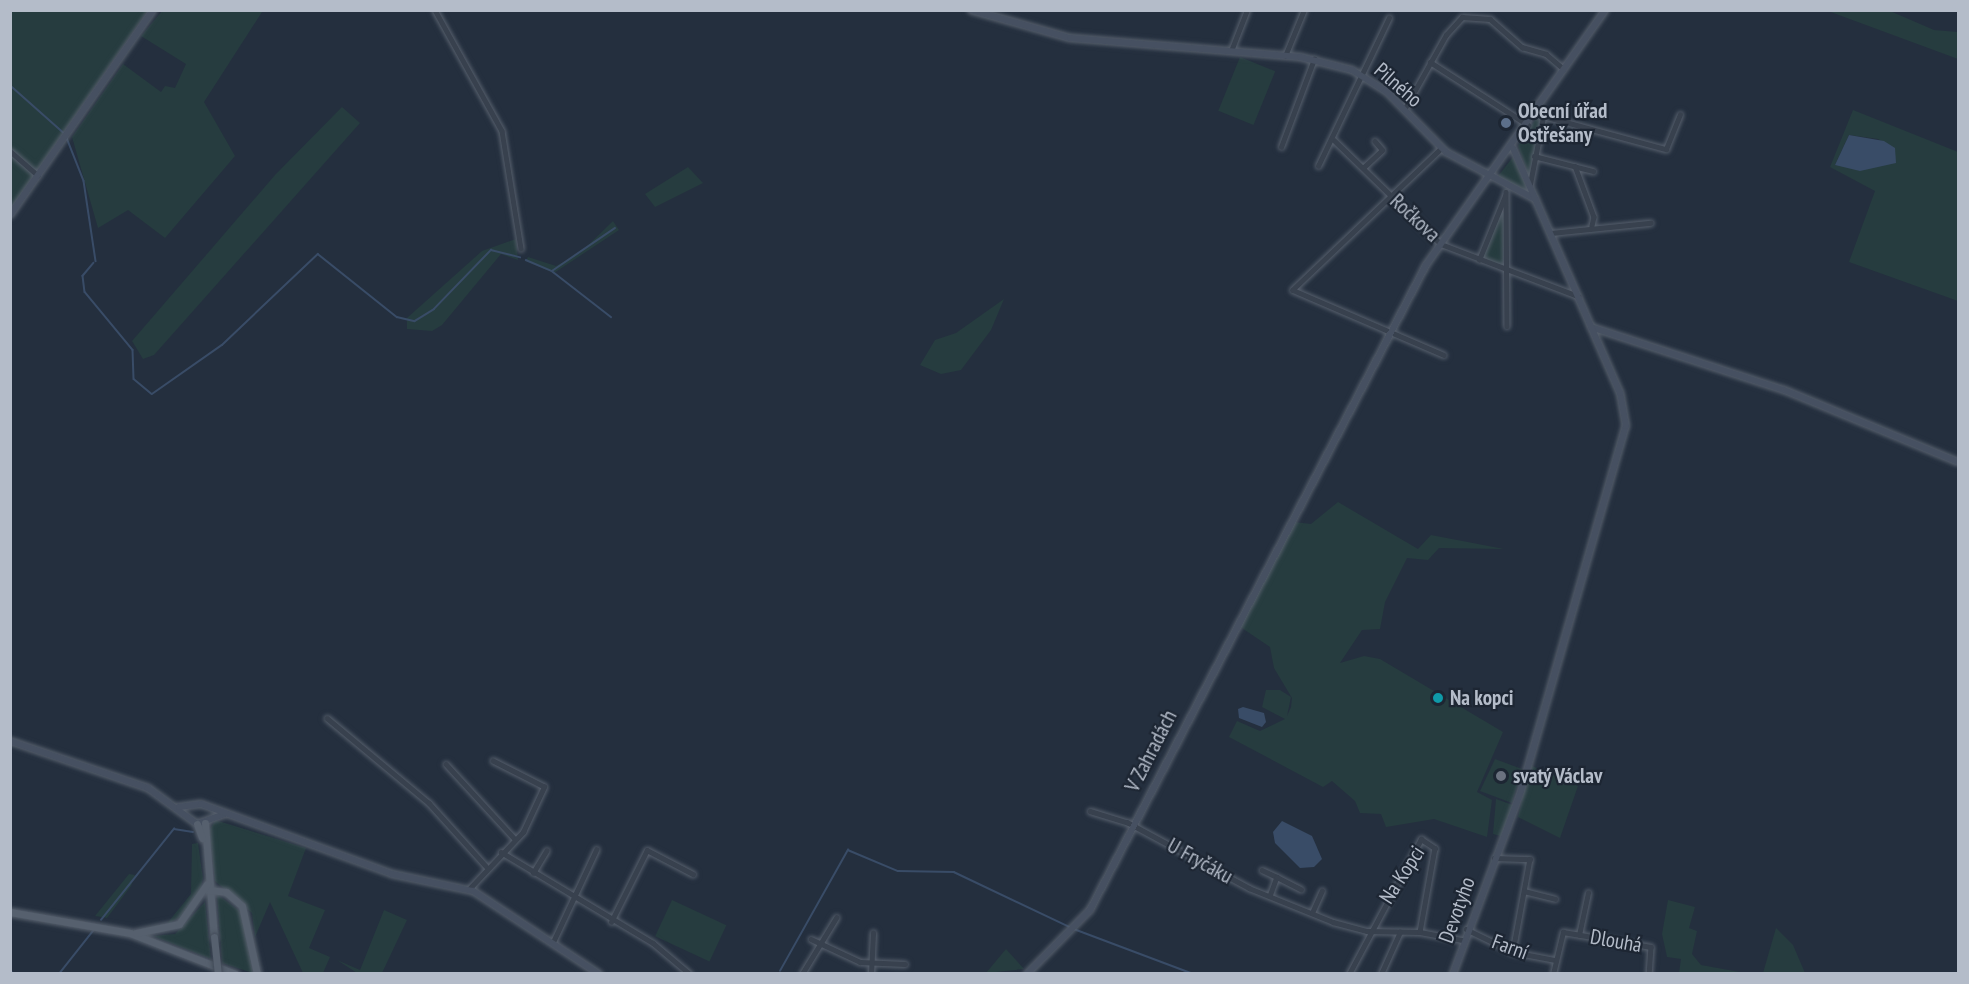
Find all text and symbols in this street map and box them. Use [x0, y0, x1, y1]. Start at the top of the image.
street label: Pilného [1369, 57, 1427, 113]
place label: Obecní úřad Ostřešany [1518, 98, 1607, 148]
marker: Obecní úřad Ostřešany [1499, 116, 1513, 130]
street label: Ročkova [1385, 189, 1445, 247]
place label: Na kopci [1450, 685, 1514, 711]
marker: Na kopci [1431, 691, 1445, 705]
street label: V Zahradách [1120, 706, 1182, 796]
place label: svatý Václav [1513, 763, 1603, 789]
marker: svatý Václav [1494, 769, 1508, 783]
street label: U Fryčáku [1163, 833, 1237, 889]
street label: Na Kopci [1374, 841, 1430, 909]
street label: Devotyho [1433, 874, 1481, 946]
street label: Dlouhá [1588, 924, 1644, 958]
street label: Farní [1488, 929, 1532, 965]

